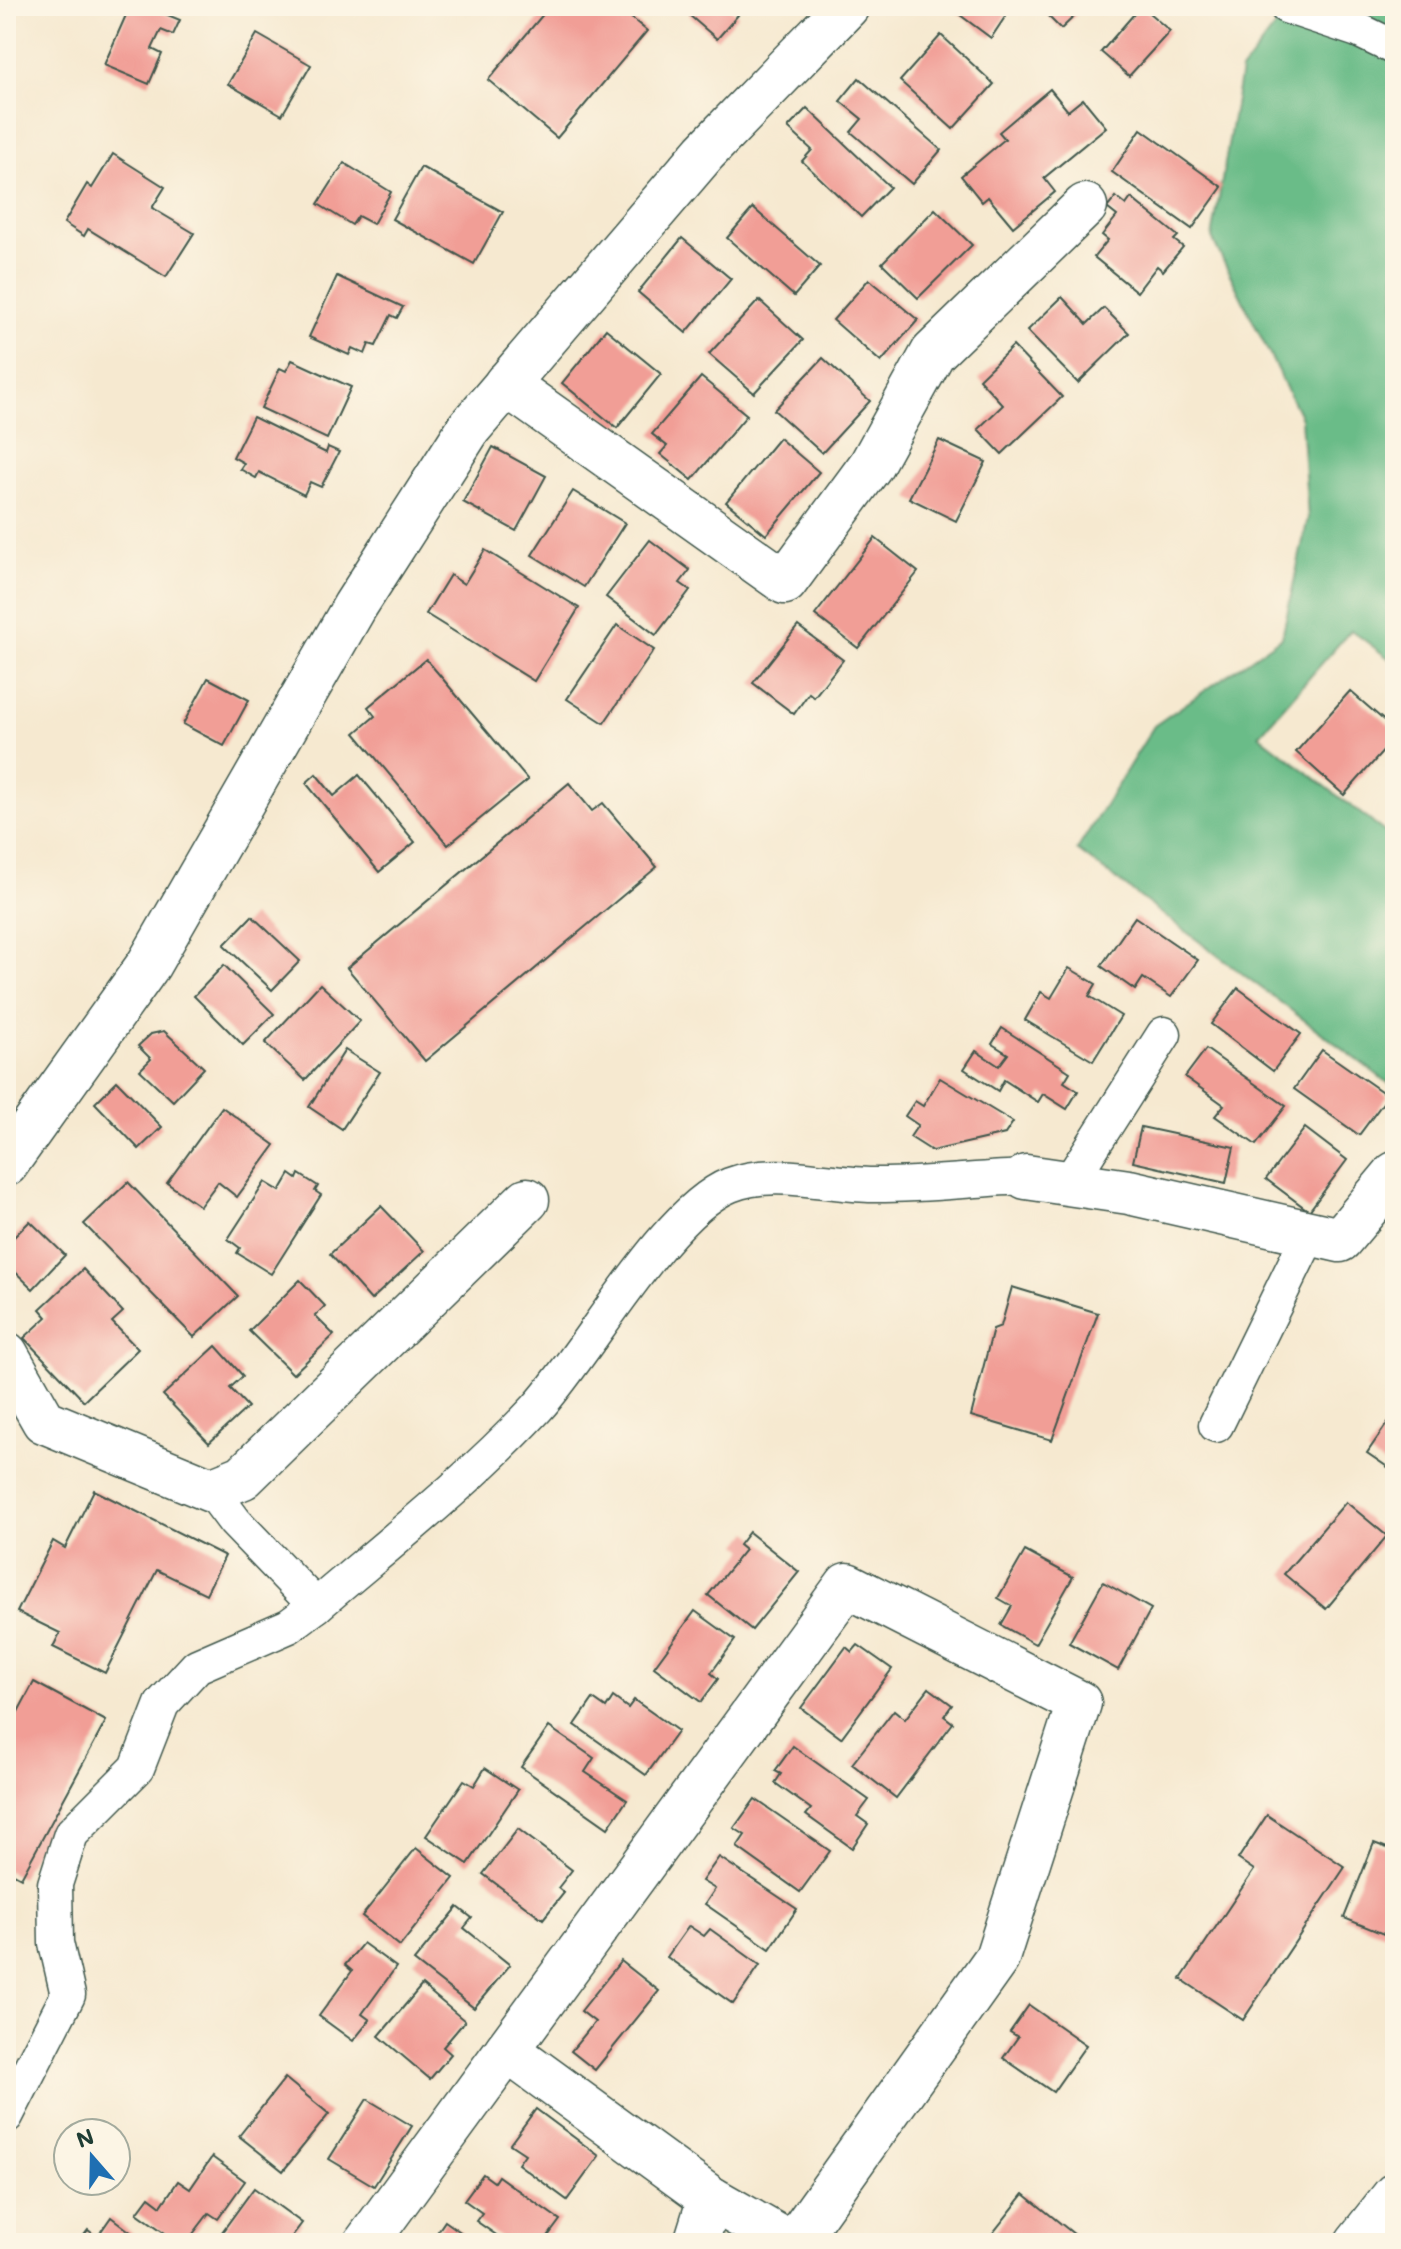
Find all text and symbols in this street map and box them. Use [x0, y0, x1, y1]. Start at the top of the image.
north arrow [52, 2117, 132, 2197]
text: N [72, 2121, 98, 2154]

